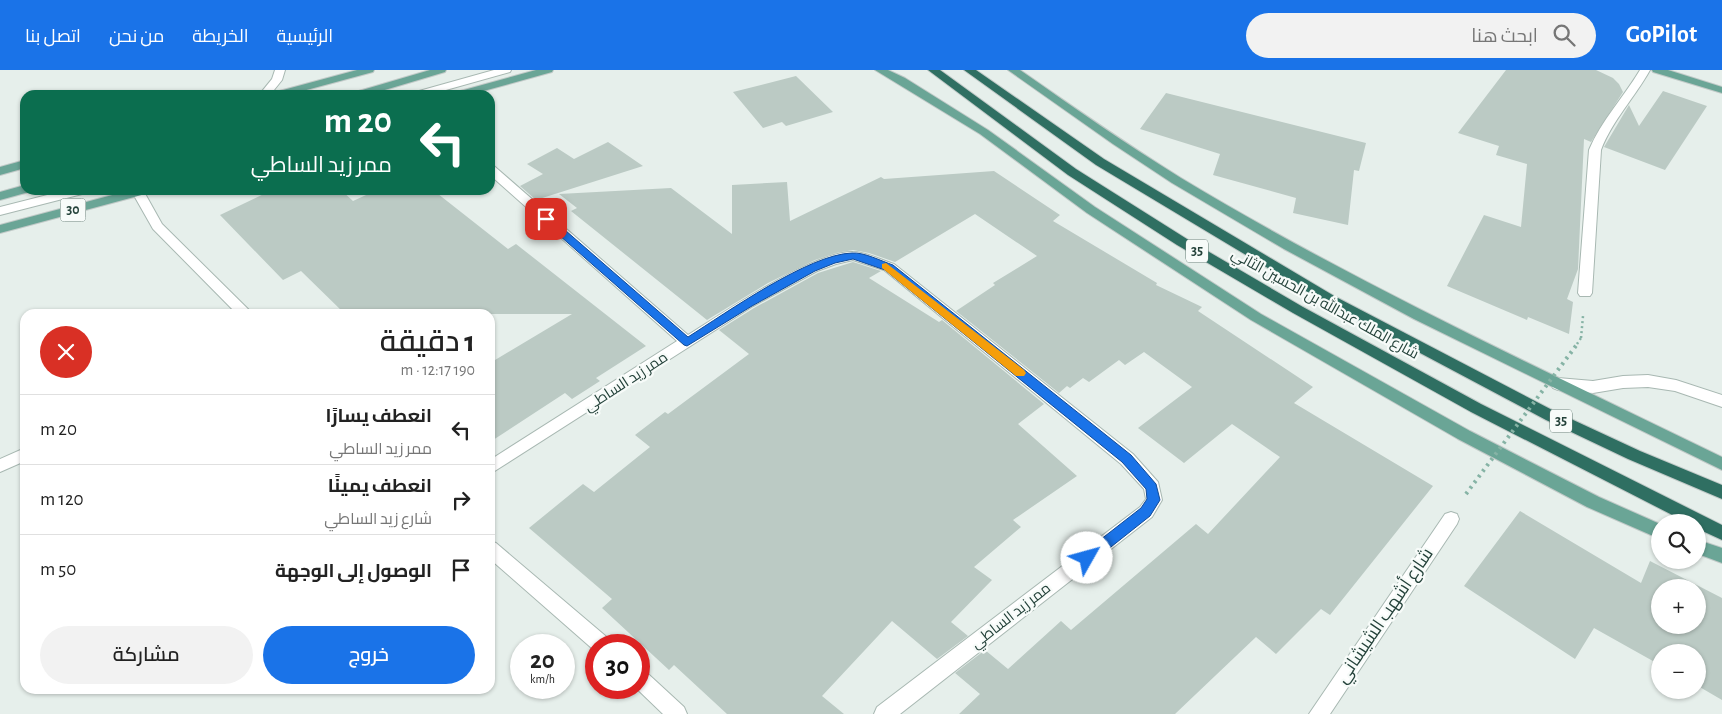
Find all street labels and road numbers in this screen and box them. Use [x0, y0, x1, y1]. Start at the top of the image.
road number: 30 [60, 198, 86, 222]
road number: 35 [1186, 240, 1208, 262]
street label: شارع الملك عبدالله بن الحسين الثاني [1227, 244, 1423, 365]
street label: ممر زيد الساطي [582, 349, 673, 418]
road number: 35 [1550, 410, 1572, 432]
street label: شارع أشهب الشيشاني [1331, 543, 1440, 689]
street label: ممر زيد الساطي [968, 580, 1056, 655]

